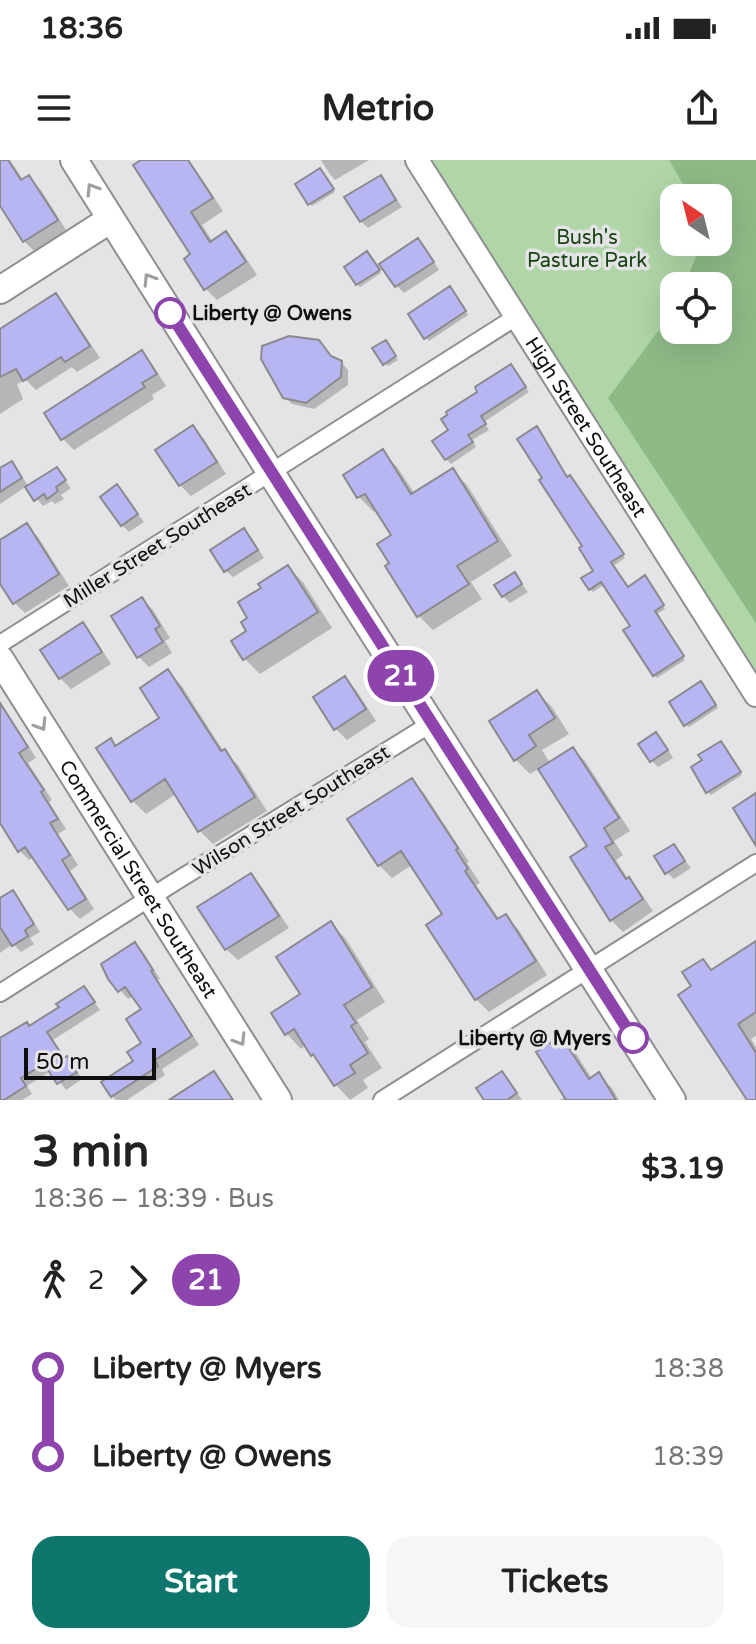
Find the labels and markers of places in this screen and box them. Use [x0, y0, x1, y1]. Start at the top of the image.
marker: Liberty @ Owens [155, 298, 185, 328]
place label: Liberty @ Owens [192, 302, 352, 326]
marker: Liberty @ Myers [618, 1023, 648, 1053]
place label: Liberty @ Myers [458, 1027, 611, 1051]

